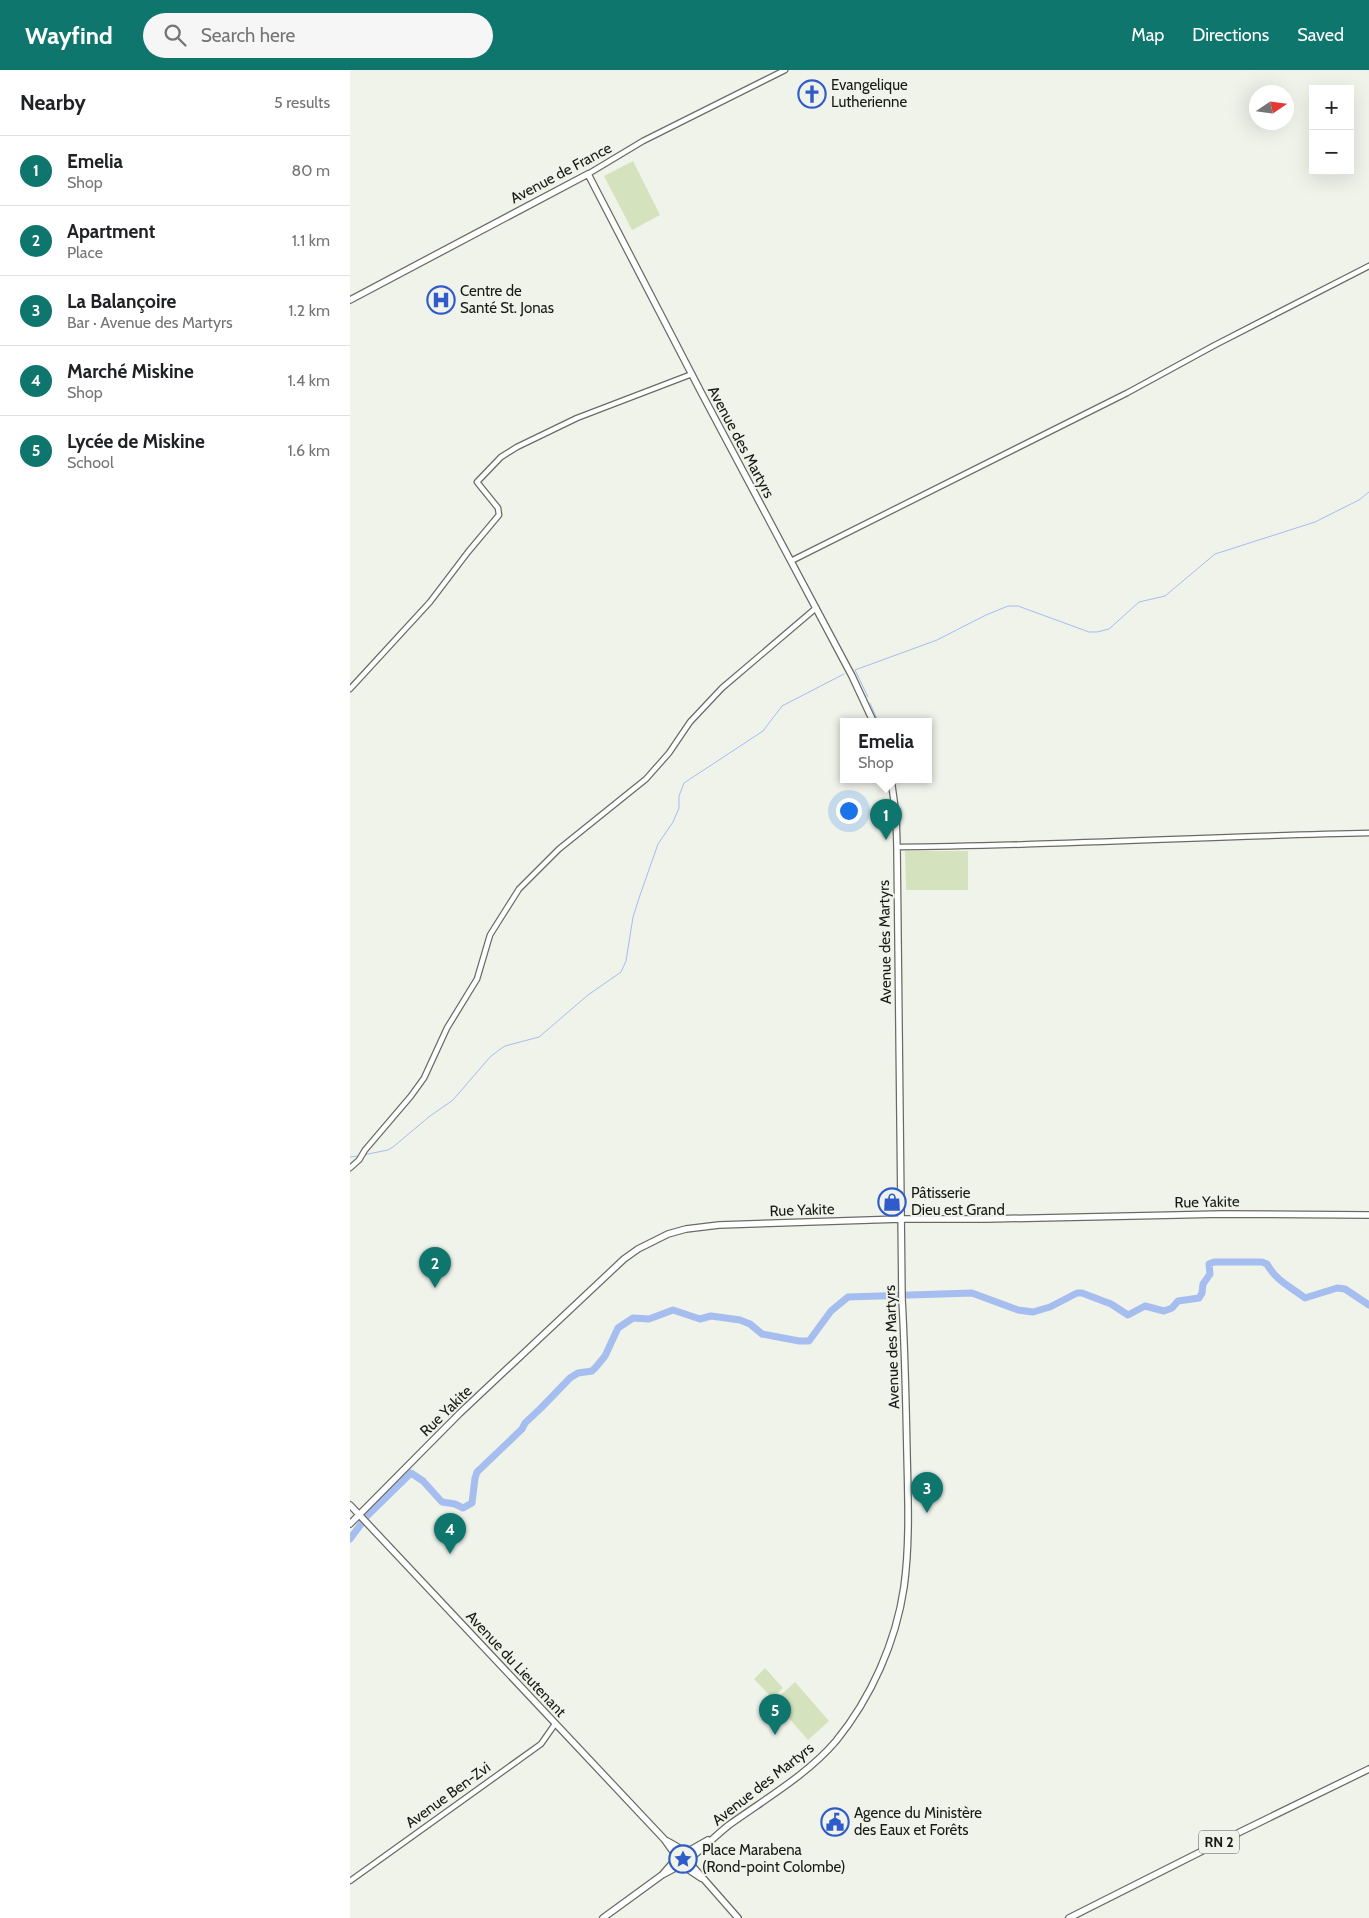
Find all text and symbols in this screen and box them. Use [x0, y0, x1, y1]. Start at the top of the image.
search box [143, 13, 493, 58]
text: Wayfind [25, 21, 113, 50]
icon: search [161, 21, 189, 49]
text: Search here [201, 24, 295, 47]
text: Map [1131, 24, 1164, 46]
text: Directions [1192, 24, 1269, 46]
text: Saved [1297, 24, 1344, 46]
place label: Evangelique Lutherienne [831, 76, 908, 111]
church icon: Evangelique Lutherienne [797, 79, 827, 109]
north arrow [1249, 85, 1294, 130]
map controls [1309, 85, 1354, 175]
button: + [1309, 85, 1354, 130]
text: Nearby [20, 90, 86, 115]
text: 5 results [274, 93, 330, 112]
button: − [1309, 130, 1354, 175]
street label: Avenue de France [507, 139, 615, 207]
text: Emelia [67, 150, 123, 173]
text: 1 [33, 161, 39, 180]
text: 80 m [292, 161, 330, 180]
text: Shop [67, 173, 103, 192]
text: Apartment [67, 220, 155, 243]
text: 2 [32, 231, 40, 250]
text: 1.1 km [292, 231, 330, 250]
text: Place [67, 243, 103, 262]
place label: Centre de Santé St. Jonas [460, 282, 554, 317]
hospital icon: Centre de Santé St. Jonas [426, 285, 456, 315]
text: La Balançoire [67, 290, 176, 313]
text: 3 [32, 301, 40, 320]
text: 1.2 km [288, 301, 330, 320]
text: Bar · Avenue des Martyrs [67, 313, 233, 332]
text: Marché Miskine [67, 360, 194, 383]
text: 4 [31, 371, 41, 390]
text: 1.4 km [287, 371, 330, 390]
text: Shop [67, 383, 103, 402]
street label: Avenue des Martyrs [704, 383, 778, 501]
text: Lycée de Miskine [67, 430, 205, 453]
text: 5 [32, 441, 40, 460]
text: 1.6 km [288, 441, 330, 460]
text: School [67, 453, 114, 472]
popup [840, 718, 932, 783]
text: Emelia [858, 730, 914, 753]
text: Shop [858, 753, 894, 772]
your location [836, 798, 862, 824]
pin: 1 [870, 799, 902, 840]
street label: Avenue des Martyrs [875, 880, 895, 1004]
place label: Pâtisserie Dieu est Grand [911, 1184, 1005, 1219]
shop icon: Pâtisserie Dieu est Grand [877, 1187, 907, 1217]
street label: Rue Yakite [1174, 1192, 1240, 1212]
street label: Rue Yakite [769, 1200, 835, 1220]
pin: 2 [419, 1247, 451, 1288]
street label: Avenue des Martyrs [881, 1285, 903, 1409]
street label: Rue Yakite [416, 1382, 476, 1440]
pin: 3 [911, 1472, 943, 1513]
pin: 4 [434, 1513, 466, 1554]
street label: Avenue du Lieutenant [462, 1607, 570, 1721]
pin: 5 [759, 1694, 791, 1735]
street label: Avenue des Martyrs [709, 1739, 817, 1829]
street label: Avenue Ben-Zvi [402, 1758, 494, 1832]
place label: Agence du Ministère des Eaux et Forêts [854, 1804, 982, 1839]
public building icon: Agence du Ministère des Eaux et Forêts [820, 1807, 850, 1837]
road number: RN 2 [1199, 1830, 1239, 1854]
place label: Place Marabena (Rond-point Colombe) [702, 1841, 846, 1876]
place icon: Place Marabena (Rond-point Colombe) [668, 1844, 698, 1874]

